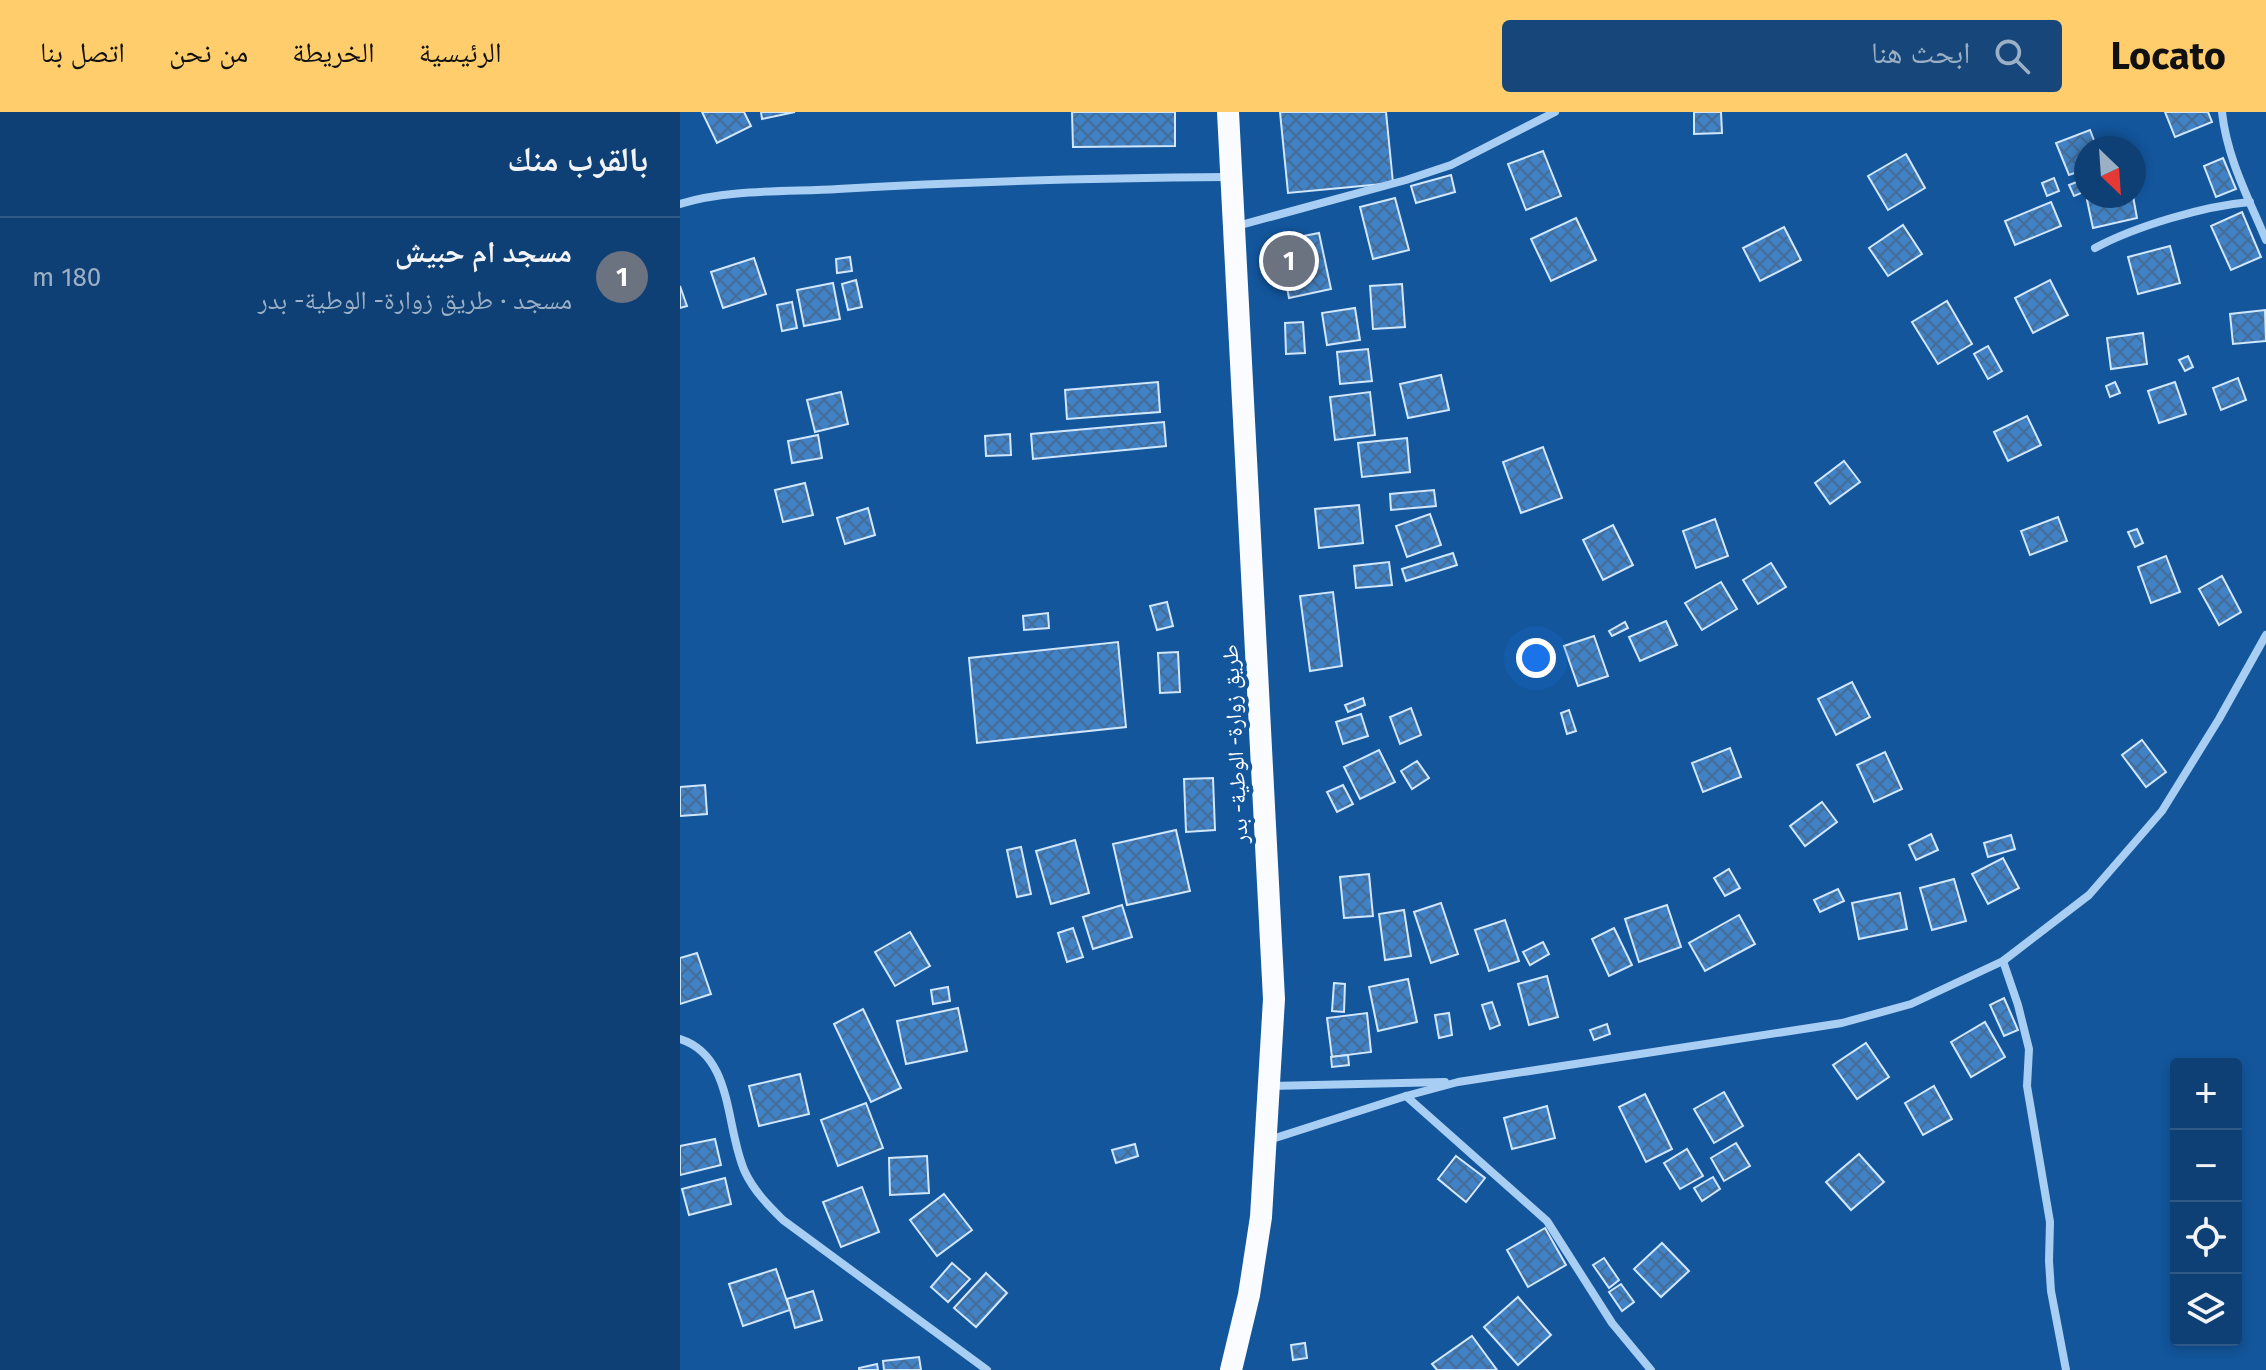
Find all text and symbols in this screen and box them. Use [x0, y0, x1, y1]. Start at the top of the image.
search box [1502, 20, 2062, 92]
text: Locato [2110, 33, 2226, 79]
icon: search [1990, 34, 2034, 78]
text: ابحث هنا [1871, 35, 1970, 71]
text: اتصل بنا [40, 36, 125, 69]
text: من نحن [169, 36, 248, 69]
text: الخريطة [292, 36, 375, 69]
text: الرئيسية [419, 36, 502, 69]
north arrow [2074, 136, 2146, 208]
text: بالقرب منك [507, 139, 648, 180]
pin: 1 [1263, 231, 1315, 291]
text: مسجد ام حبيش [395, 234, 572, 270]
text: 180 m [32, 262, 101, 293]
text: 1 [616, 262, 628, 293]
text: مسجد · طريق زوارة- الوطية- بدر [258, 285, 572, 316]
your location [1516, 638, 1556, 678]
street label: طريق زوارة- الوطية- بدر [1216, 644, 1254, 845]
map controls [2170, 1058, 2242, 1346]
button: + [2170, 1058, 2242, 1130]
button: − [2170, 1130, 2242, 1202]
button: locate [2170, 1202, 2242, 1274]
button: layers [2170, 1274, 2242, 1346]

